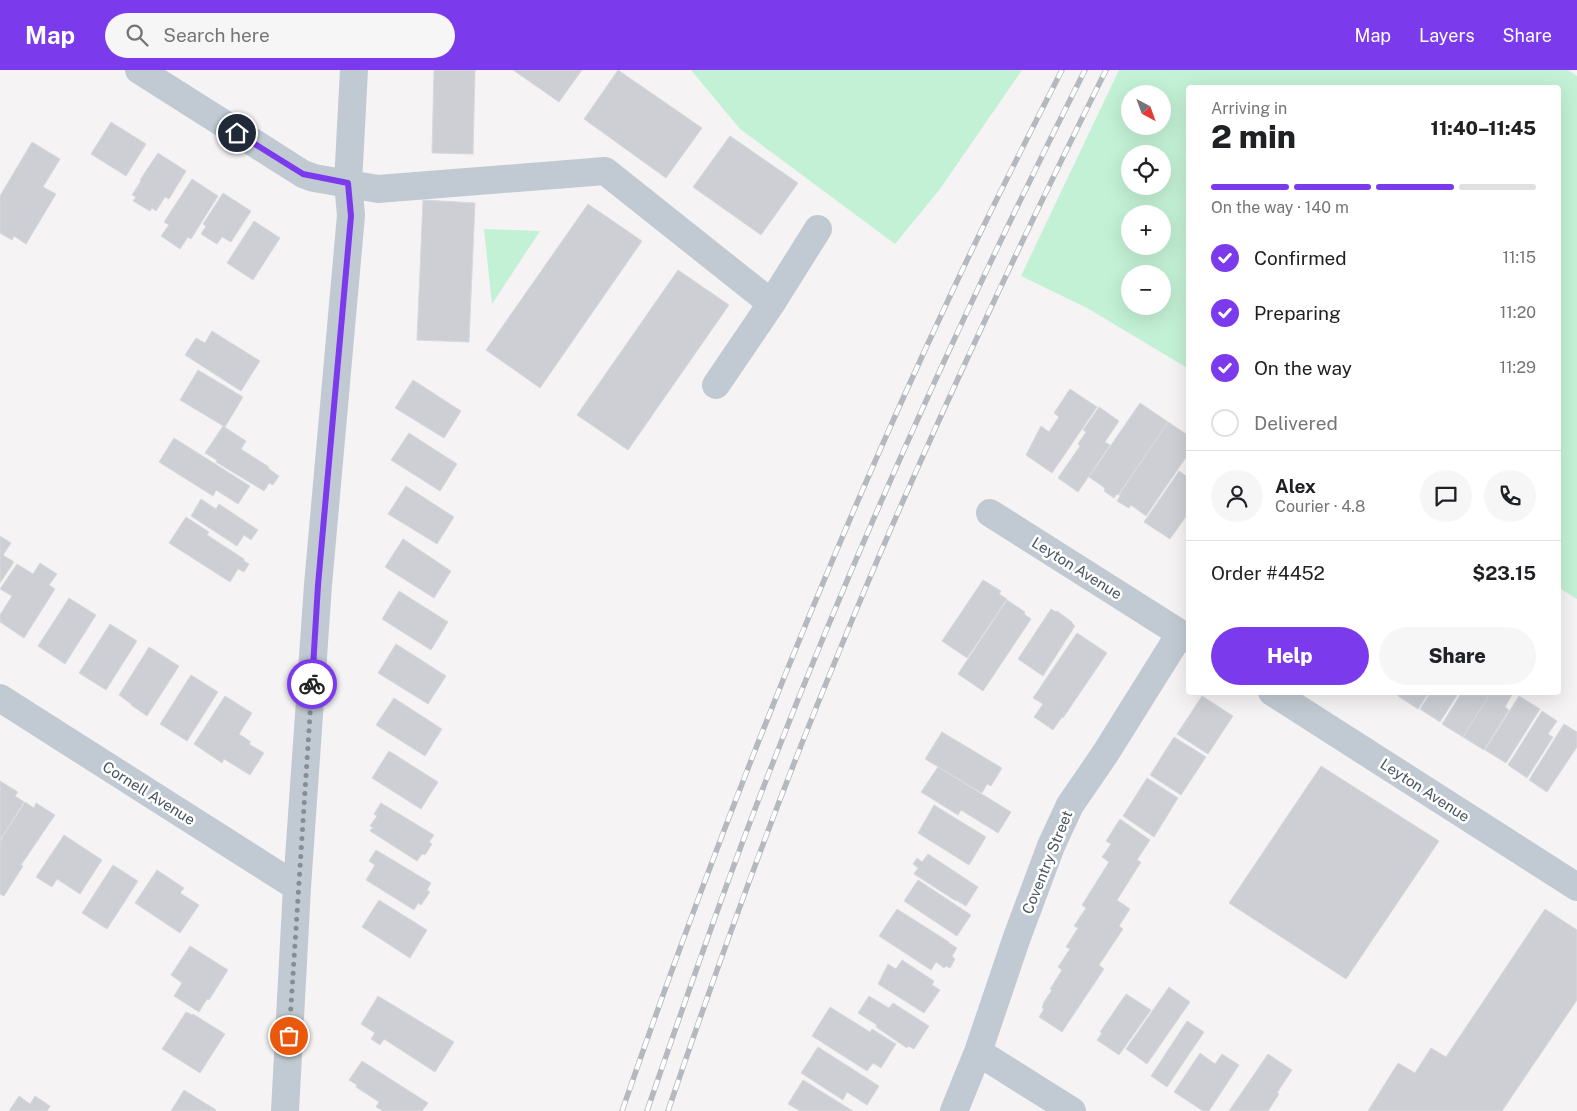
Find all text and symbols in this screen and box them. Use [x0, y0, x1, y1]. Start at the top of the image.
search box [105, 13, 455, 58]
text: Map [25, 21, 75, 49]
icon: search [123, 21, 151, 49]
text: Search here [163, 24, 270, 46]
text: Map [1355, 25, 1391, 46]
text: Layers [1419, 25, 1475, 46]
text: Share [1503, 25, 1552, 46]
north arrow [1121, 85, 1171, 135]
map controls [1121, 85, 1171, 315]
text: Arriving in [1211, 99, 1287, 118]
pin [216, 112, 258, 154]
text: 11:40–11:45 [1431, 117, 1536, 139]
text: 2 min [1211, 118, 1296, 155]
icon: home [223, 119, 251, 147]
button: locate [1121, 145, 1171, 195]
text: On the way · 140 m [1211, 198, 1349, 217]
button: + [1121, 205, 1171, 255]
icon: check [1211, 244, 1239, 272]
text: Confirmed [1254, 247, 1347, 269]
text: 11:15 [1503, 248, 1536, 267]
button: − [1121, 265, 1171, 315]
icon: check [1211, 299, 1239, 327]
text: Preparing [1254, 302, 1341, 324]
text: 11:20 [1500, 303, 1536, 322]
icon: check [1211, 354, 1239, 382]
text: On the way [1254, 357, 1352, 379]
text: 11:29 [1500, 358, 1536, 377]
text: Delivered [1254, 412, 1338, 434]
button: person [1211, 470, 1263, 522]
button: chat [1420, 470, 1472, 522]
button: phone [1484, 470, 1536, 522]
text: Alex [1275, 475, 1316, 497]
text: Courier · 4.8 [1275, 497, 1365, 516]
street label: Leyton Avenue [1029, 534, 1125, 602]
text: Order #4452 [1211, 562, 1325, 584]
text: $23.15 [1472, 562, 1536, 584]
button: Help [1211, 627, 1369, 685]
button: Share [1379, 627, 1536, 685]
courier [287, 659, 337, 709]
icon: bike [298, 670, 326, 698]
street label: Leyton Avenue [1377, 755, 1473, 825]
street label: Cornell Avenue [100, 758, 198, 828]
street label: Coventry Street [1018, 808, 1076, 916]
pin [268, 1015, 310, 1057]
icon: bag [275, 1022, 303, 1050]

